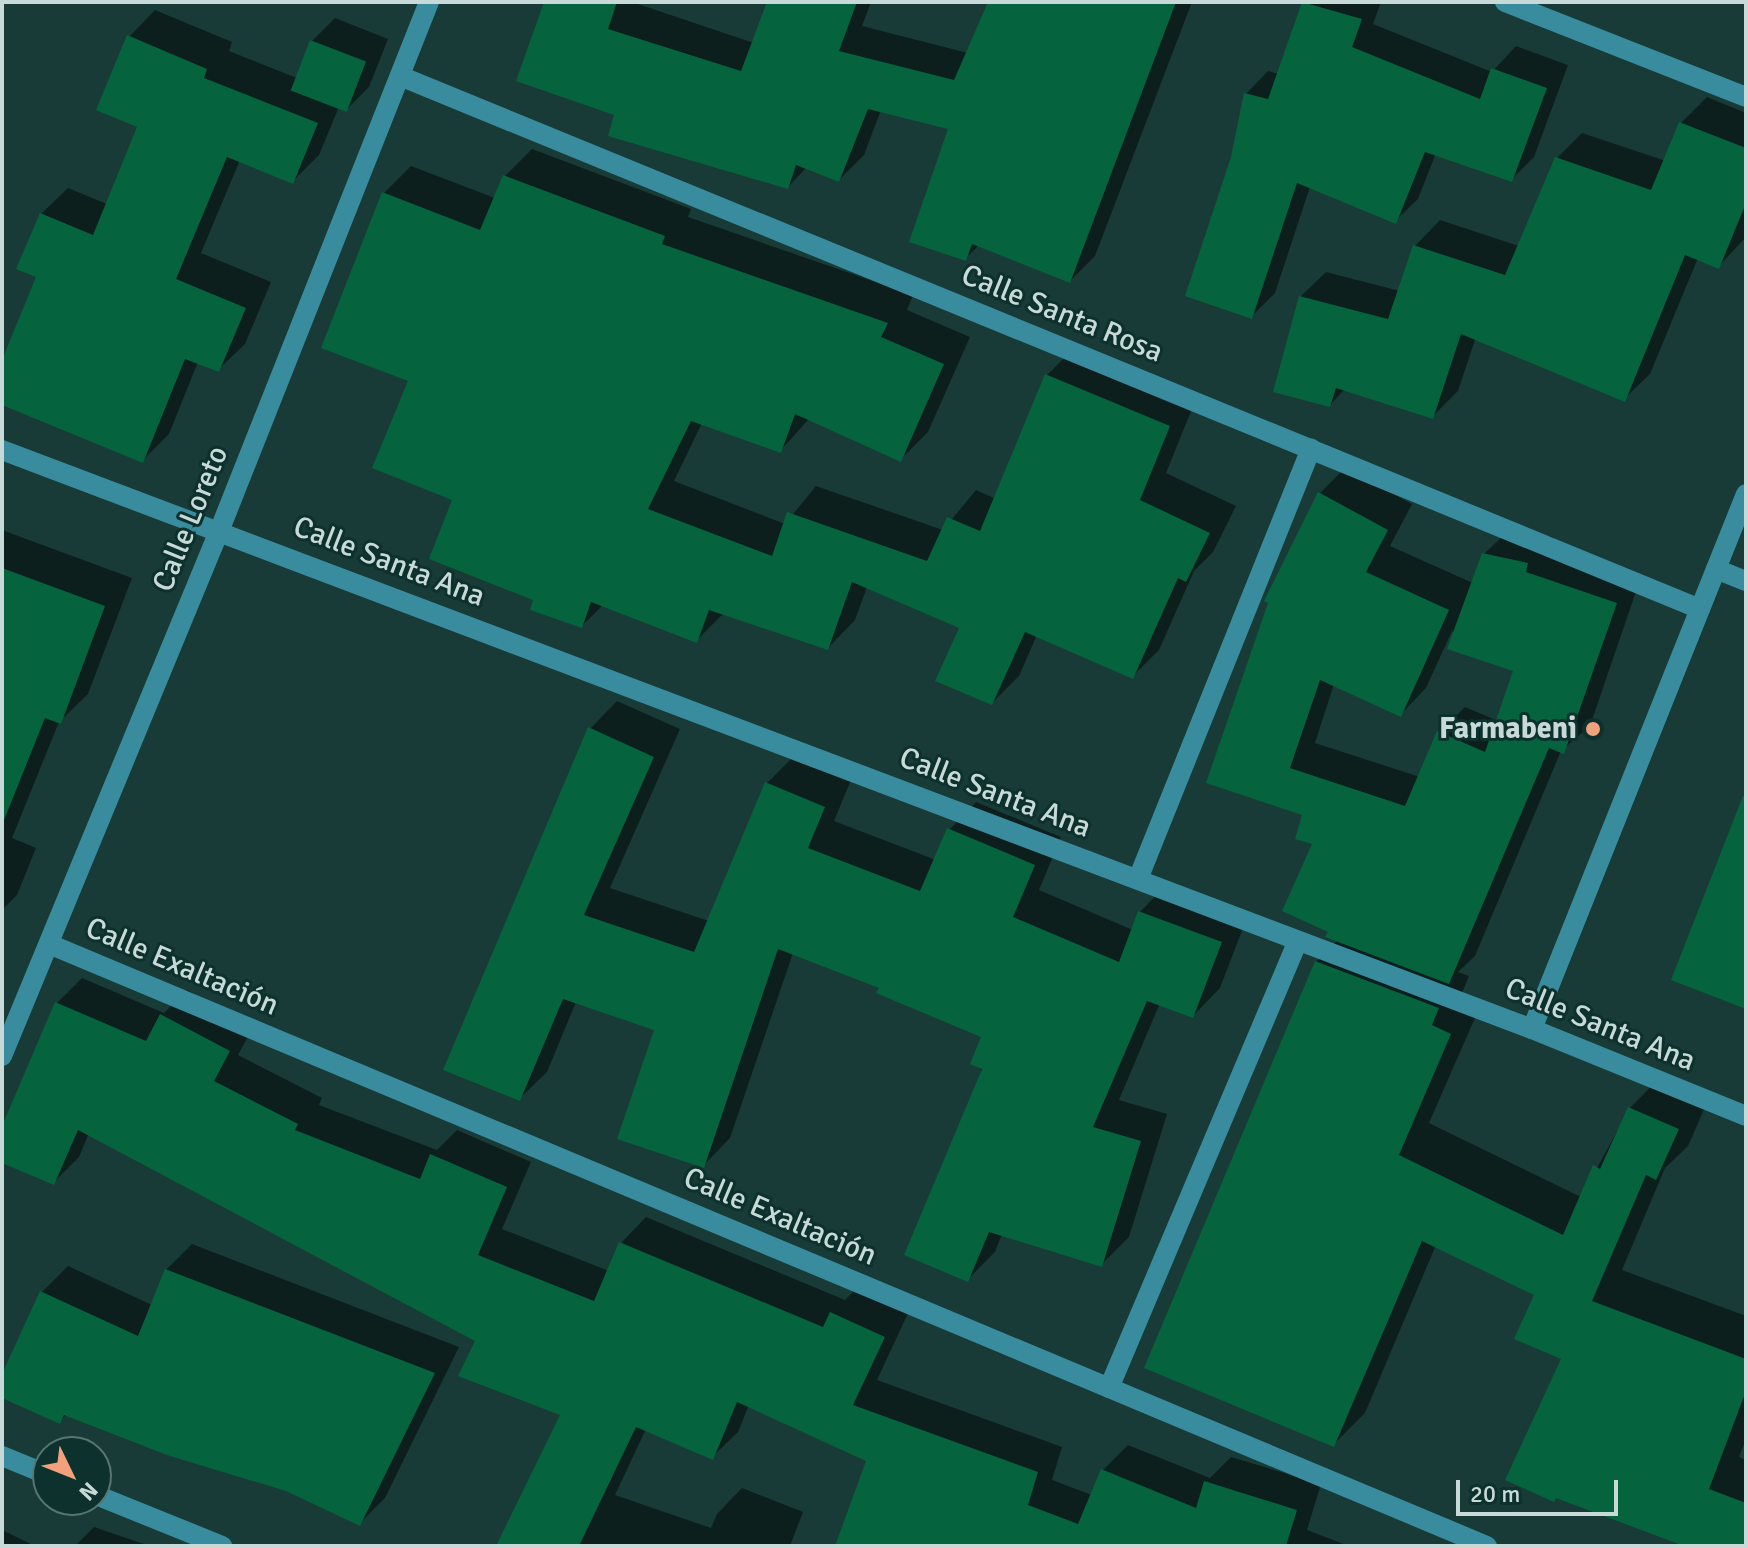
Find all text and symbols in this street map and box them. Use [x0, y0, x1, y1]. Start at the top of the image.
street label: Calle Santa Rosa [956, 257, 1168, 371]
street label: Calle Loreto [146, 441, 236, 597]
street label: Calle Santa Ana [288, 509, 490, 615]
place label: Farmabeni [1439, 711, 1577, 747]
marker: Farmabeni [1584, 720, 1602, 738]
street label: Calle Santa Ana [894, 740, 1096, 846]
street label: Calle Exaltación [80, 910, 284, 1024]
street label: Calle Santa Ana [1500, 970, 1700, 1080]
street label: Calle Exaltación [678, 1160, 882, 1274]
north arrow [32, 1436, 112, 1516]
scale bar [1460, 1464, 1622, 1514]
text: N [73, 1477, 104, 1506]
text: 20 m [1470, 1479, 1520, 1509]

